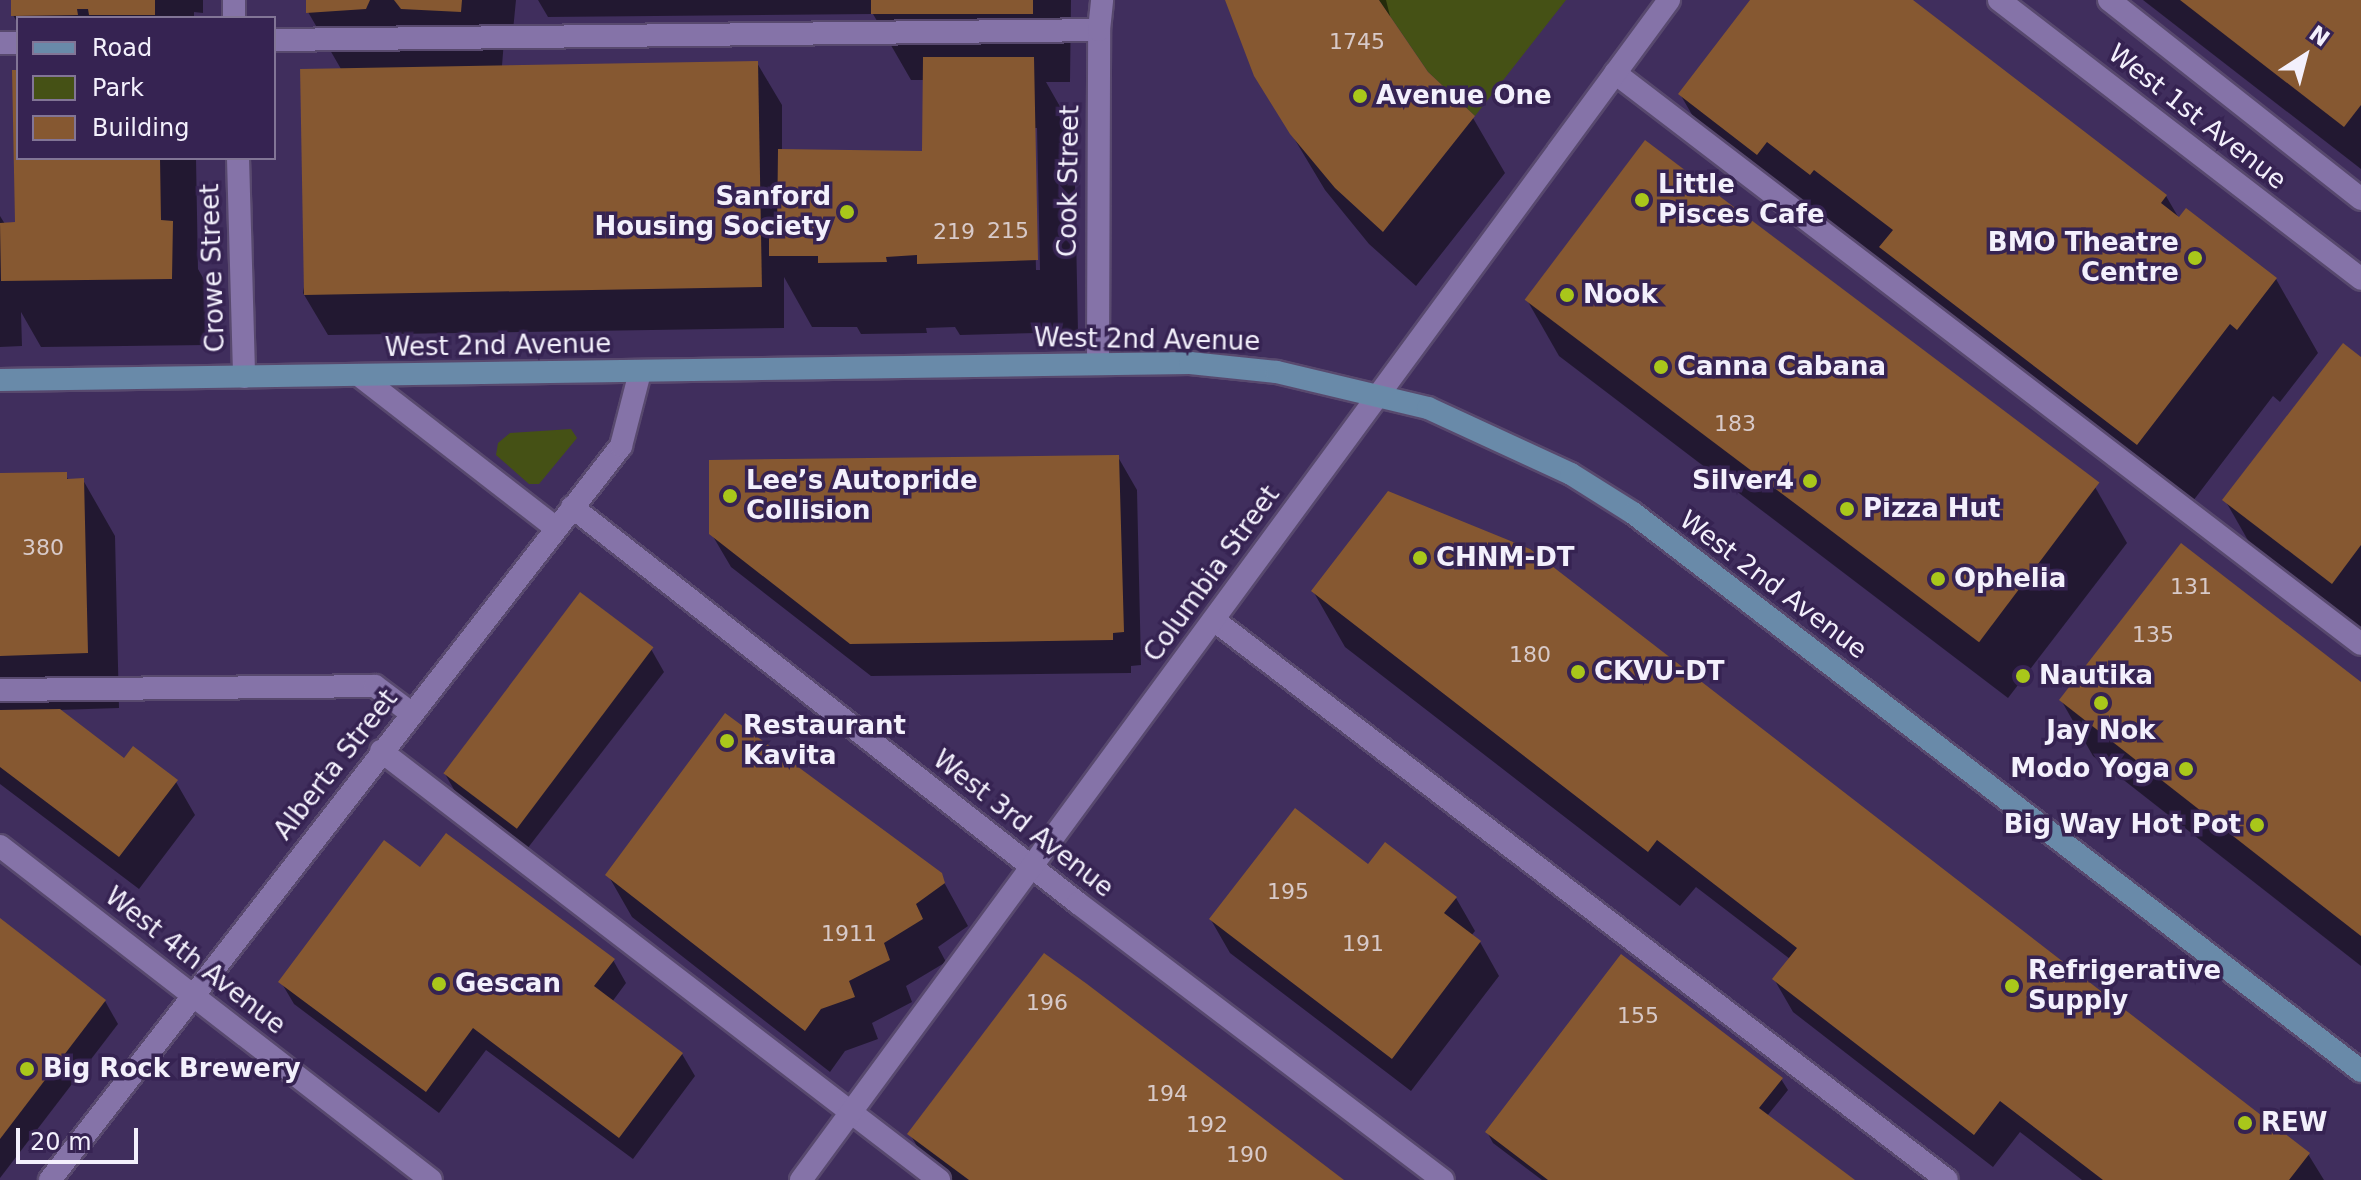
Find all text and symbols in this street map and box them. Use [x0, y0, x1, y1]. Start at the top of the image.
legend [16, 16, 276, 160]
north arrow [2265, 16, 2345, 96]
text: N [2305, 21, 2334, 52]
house number: 1745 [1329, 29, 1385, 55]
text: Road [92, 34, 152, 62]
street label: West 1st Avenue [2102, 38, 2292, 196]
text: Park [92, 74, 144, 102]
place label: Avenue One [1376, 80, 1552, 112]
marker: Avenue One [1351, 87, 1369, 105]
street label: Cook Street [1052, 105, 1086, 257]
text: Building [92, 114, 189, 142]
place label: Little Pisces Cafe [1658, 169, 1825, 230]
place label: Sanford Housing Society [594, 181, 831, 242]
street label: Crowe Street [194, 183, 232, 353]
marker: Little Pisces Cafe [1633, 191, 1651, 209]
marker: Sanford Housing Society [838, 203, 856, 221]
house number: 215 [987, 218, 1029, 244]
house number: 219 [933, 219, 975, 245]
place label: BMO Theatre Centre [1988, 227, 2179, 288]
marker: BMO Theatre Centre [2186, 249, 2204, 267]
place label: Nook [1583, 279, 1658, 311]
marker: Nook [1558, 286, 1576, 304]
street label: West 2nd Avenue [1033, 322, 1261, 358]
street label: West 2nd Avenue [384, 328, 612, 364]
place label: Canna Cabana [1677, 351, 1886, 383]
marker: Canna Cabana [1652, 358, 1670, 376]
house number: 183 [1714, 411, 1756, 437]
place label: Lee’s Autopride Collision [746, 465, 978, 526]
place label: Silver4 [1692, 465, 1794, 497]
marker: Silver4 [1801, 472, 1819, 490]
street label: Columbia Street [1138, 480, 1286, 668]
marker: Lee’s Autopride Collision [721, 487, 739, 505]
place label: Pizza Hut [1863, 493, 2001, 525]
marker: Pizza Hut [1838, 500, 1856, 518]
street label: West 2nd Avenue [1673, 504, 1873, 666]
house number: 380 [22, 535, 64, 561]
place label: CHNM-DT [1436, 542, 1575, 574]
marker: CHNM-DT [1411, 549, 1429, 567]
place label: Ophelia [1954, 563, 2066, 595]
marker: Ophelia [1929, 570, 1947, 588]
house number: 131 [2170, 574, 2212, 600]
house number: 135 [2132, 622, 2174, 648]
house number: 180 [1509, 642, 1551, 668]
place label: CKVU-DT [1594, 656, 1725, 688]
place label: Nautika [2039, 660, 2153, 692]
marker: CKVU-DT [1569, 663, 1587, 681]
marker: Nautika [2014, 667, 2032, 685]
street label: Alberta Street [268, 684, 404, 846]
marker: Jay Nok [2092, 694, 2110, 712]
place label: Restaurant Kavita [743, 710, 906, 772]
place label: Jay Nok [2046, 715, 2156, 747]
marker: Restaurant Kavita [718, 732, 736, 750]
street label: West 3rd Avenue [927, 744, 1119, 904]
place label: Modo Yoga [2010, 753, 2170, 785]
marker: Modo Yoga [2177, 760, 2195, 778]
place label: Big Way Hot Pot [2004, 809, 2241, 841]
marker: Big Way Hot Pot [2248, 816, 2266, 834]
house number: 195 [1267, 879, 1309, 905]
street label: West 4th Avenue [99, 881, 291, 1041]
house number: 1911 [821, 921, 877, 947]
house number: 191 [1342, 931, 1384, 957]
place label: Refrigerative Supply [2028, 955, 2221, 1016]
place label: Gescan [455, 968, 561, 1000]
marker: Gescan [430, 975, 448, 993]
marker: Refrigerative Supply [2003, 977, 2021, 995]
house number: 196 [1026, 990, 1068, 1016]
house number: 155 [1617, 1003, 1659, 1029]
place label: Big Rock Brewery [43, 1053, 301, 1085]
marker: Big Rock Brewery [18, 1060, 36, 1078]
house number: 194 [1146, 1081, 1188, 1107]
place label: REW [2261, 1107, 2327, 1139]
scale bar [20, 1112, 142, 1162]
house number: 192 [1186, 1112, 1228, 1138]
marker: REW [2236, 1114, 2254, 1132]
text: 20 m [30, 1128, 92, 1156]
house number: 190 [1226, 1142, 1268, 1168]

